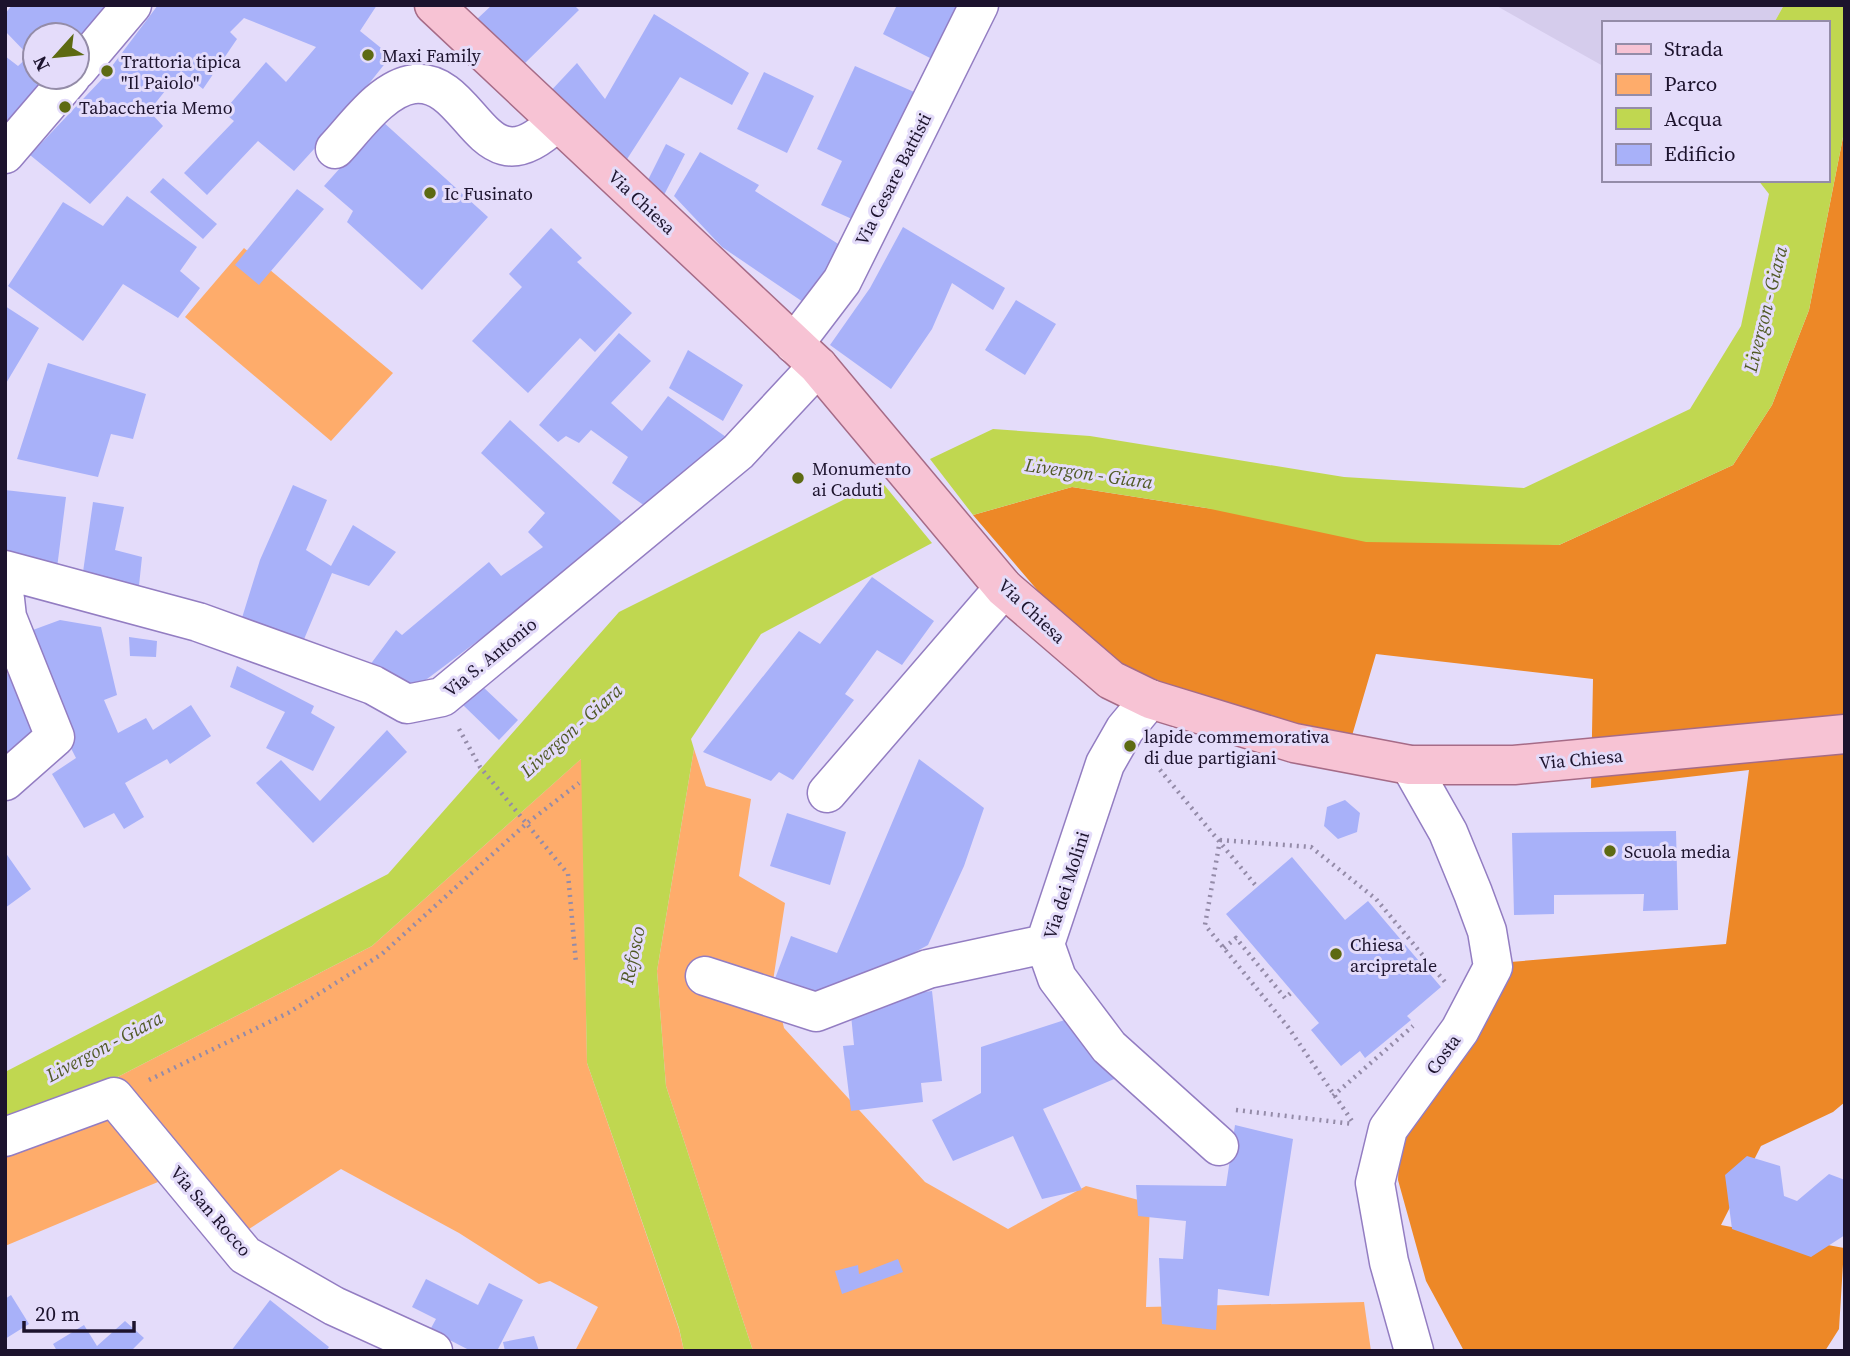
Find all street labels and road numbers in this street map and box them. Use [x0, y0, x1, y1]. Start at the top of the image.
street label: Via Cesare Battisti [849, 109, 937, 249]
street label: Via Chiesa [603, 164, 682, 240]
street label: Via Chiesa [993, 573, 1072, 649]
street label: Via S. Antonio [438, 612, 542, 702]
street label: Via Chiesa [1538, 743, 1625, 775]
street label: Via dei Molini [1037, 828, 1095, 942]
street label: Costa [1420, 1028, 1467, 1079]
street label: Via San Rocco [165, 1160, 257, 1262]

